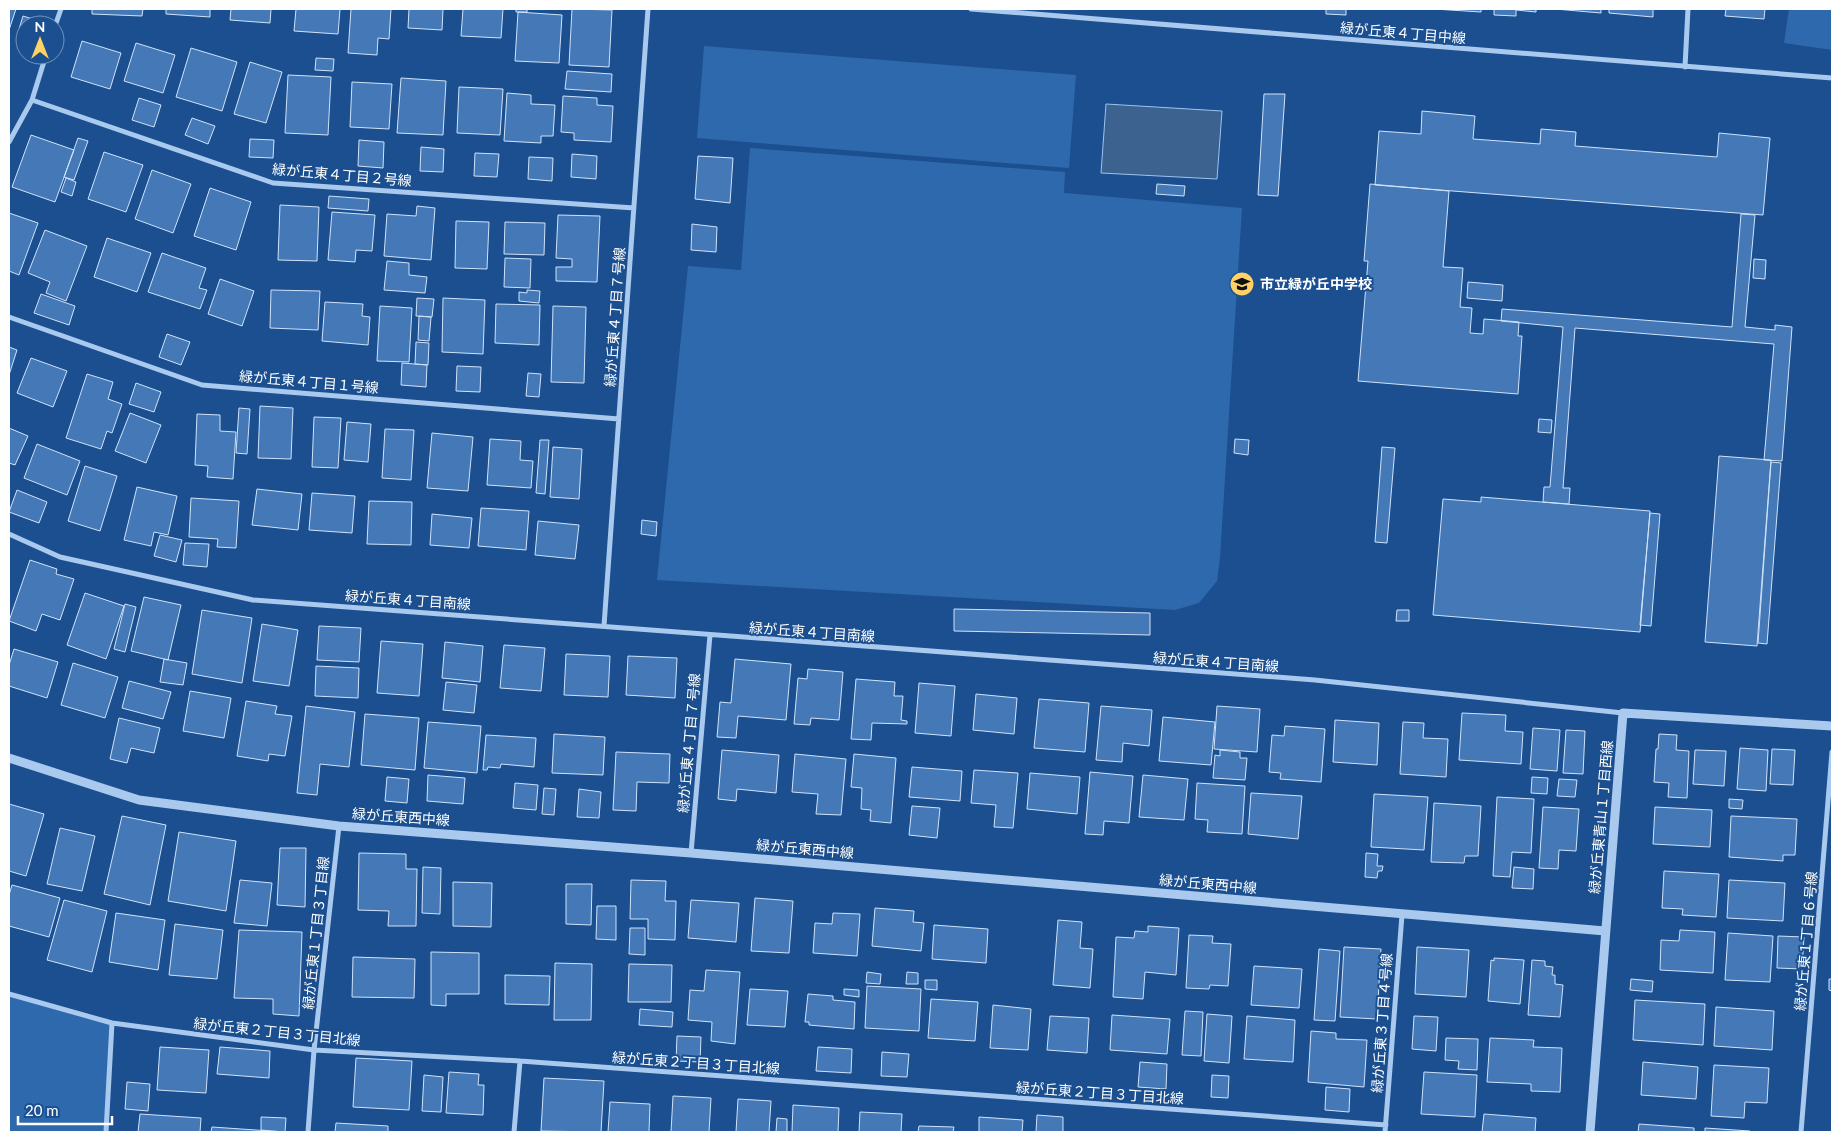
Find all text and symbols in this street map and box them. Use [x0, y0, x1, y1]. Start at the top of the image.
north arrow [15, 15, 65, 65]
text: N [35, 18, 45, 35]
street label: 緑が丘東４丁目中線 [1340, 19, 1467, 46]
street label: 緑が丘東４丁目２号線 [272, 160, 413, 189]
street label: 緑が丘東４丁目７号線 [601, 247, 628, 387]
school or university icon: 市立緑が丘中学校 [1229, 271, 1255, 297]
place label: 市立緑が丘中学校 [1260, 275, 1372, 292]
street label: 緑が丘東４丁目１号線 [239, 367, 380, 396]
street label: 緑が丘東４丁目南線 [345, 587, 471, 612]
street label: 緑が丘東４丁目南線 [749, 619, 875, 644]
street label: 緑が丘東４丁目南線 [1153, 649, 1279, 674]
street label: 緑が丘東４丁目７号線 [674, 672, 703, 813]
street label: 緑が丘東青山１丁目西線 [1585, 740, 1616, 894]
street label: 緑が丘東西中線 [352, 805, 451, 828]
street label: 緑が丘東西中線 [755, 836, 855, 861]
street label: 緑が丘東１丁目３丁目線 [299, 855, 332, 1010]
street label: 緑が丘東１丁目６号線 [1791, 870, 1820, 1011]
street label: 緑が丘東西中線 [1158, 871, 1258, 896]
street label: 緑が丘東３丁目４号線 [1368, 953, 1395, 1093]
street label: 緑が丘東２丁目３丁目北線 [193, 1014, 361, 1049]
street label: 緑が丘東２丁目３丁目北線 [612, 1048, 780, 1077]
street label: 緑が丘東２丁目３丁目北線 [1016, 1078, 1184, 1107]
scale bar [18, 1094, 111, 1126]
text: 20 m [25, 1101, 59, 1119]

